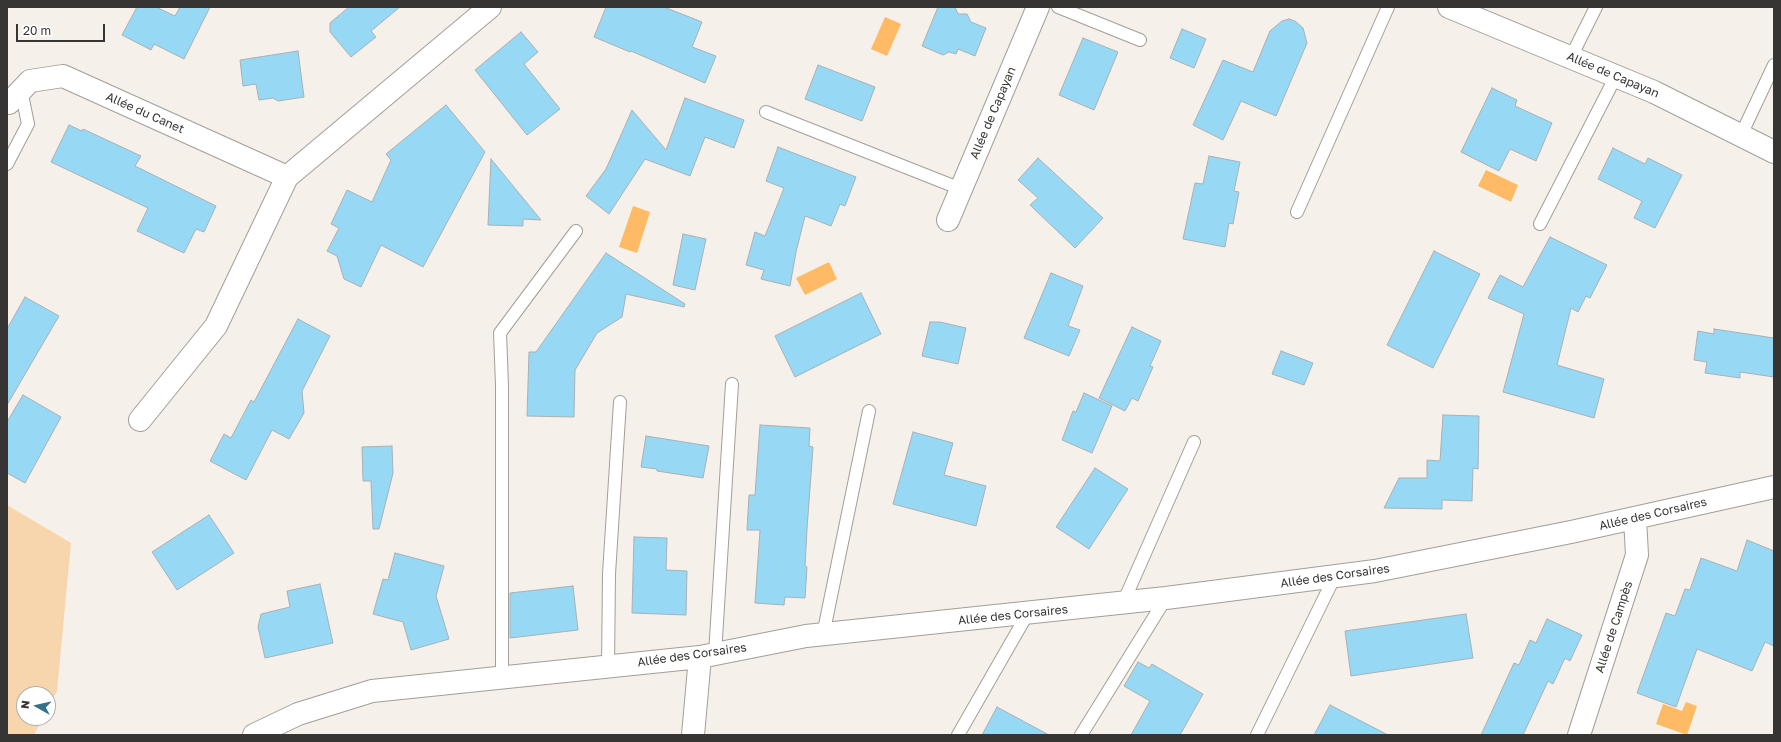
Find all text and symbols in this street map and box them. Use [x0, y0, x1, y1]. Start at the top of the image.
scale bar [18, 16, 107, 42]
text: 20 m [23, 23, 51, 38]
street label: Allée de Capayan [1565, 49, 1661, 101]
street label: Allée de Capayan [967, 65, 1019, 161]
street label: Allée du Canet [104, 89, 186, 137]
street label: Allée des Corsaires [1598, 495, 1708, 533]
street label: Allée des Corsaires [1279, 561, 1391, 591]
street label: Allée de Campès [1592, 579, 1636, 675]
street label: Allée des Corsaires [957, 602, 1069, 628]
street label: Allée des Corsaires [636, 640, 748, 670]
north arrow [16, 686, 56, 726]
text: N [18, 699, 32, 709]

